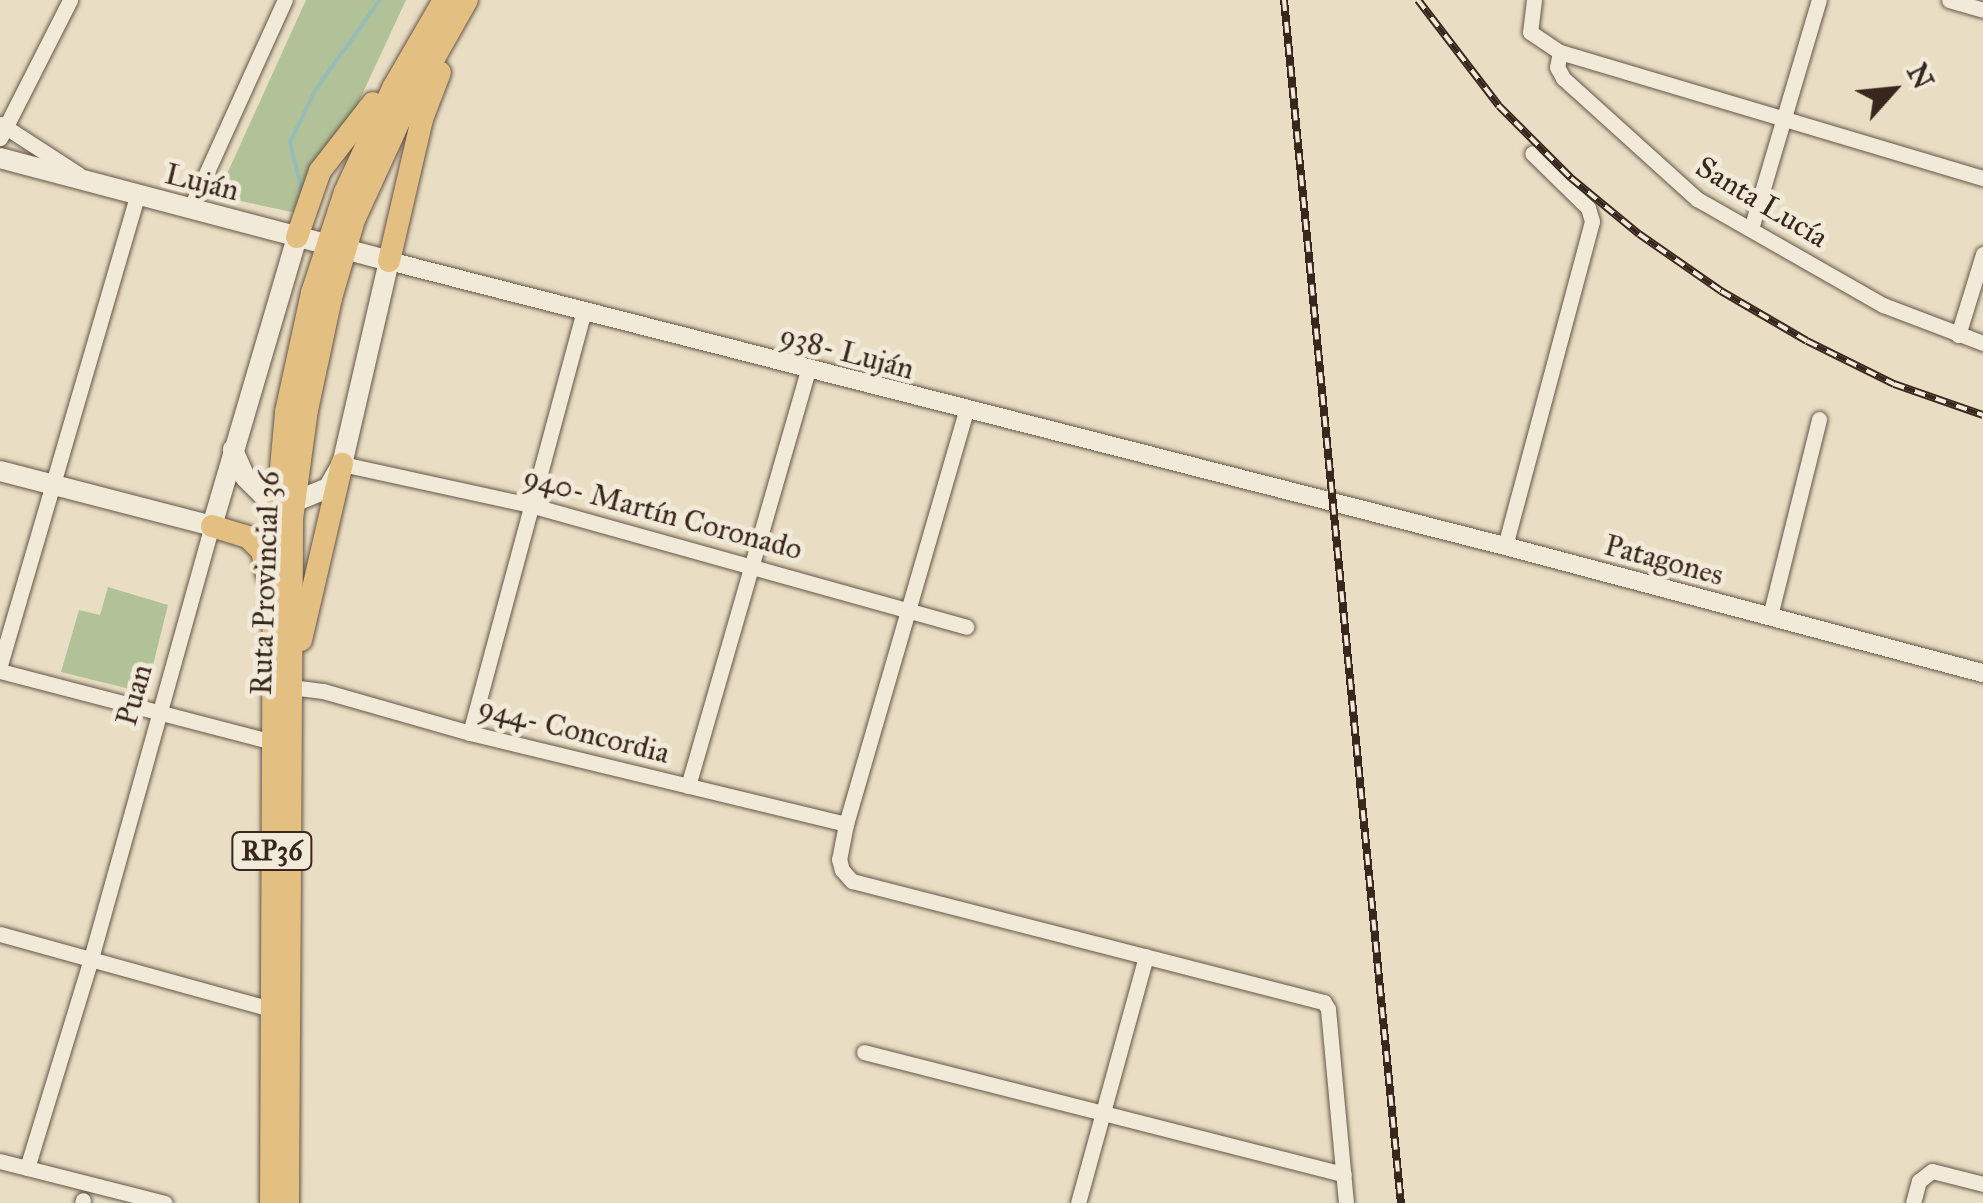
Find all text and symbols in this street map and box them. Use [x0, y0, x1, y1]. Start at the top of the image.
north arrow [1843, 40, 1943, 140]
text: N [1899, 58, 1941, 95]
street label: Santa Lucía [1690, 149, 1834, 255]
street label: Luján [162, 156, 242, 208]
street label: 938- Luján [776, 317, 918, 387]
street label: 940- Martín Coronado [520, 458, 806, 568]
street label: Ruta Provincial 36 [243, 470, 287, 696]
street label: Patagones [1601, 527, 1727, 593]
street label: Puan [108, 660, 160, 730]
street label: 944- Concordia [475, 689, 673, 771]
road number: RP36 [230, 828, 314, 874]

